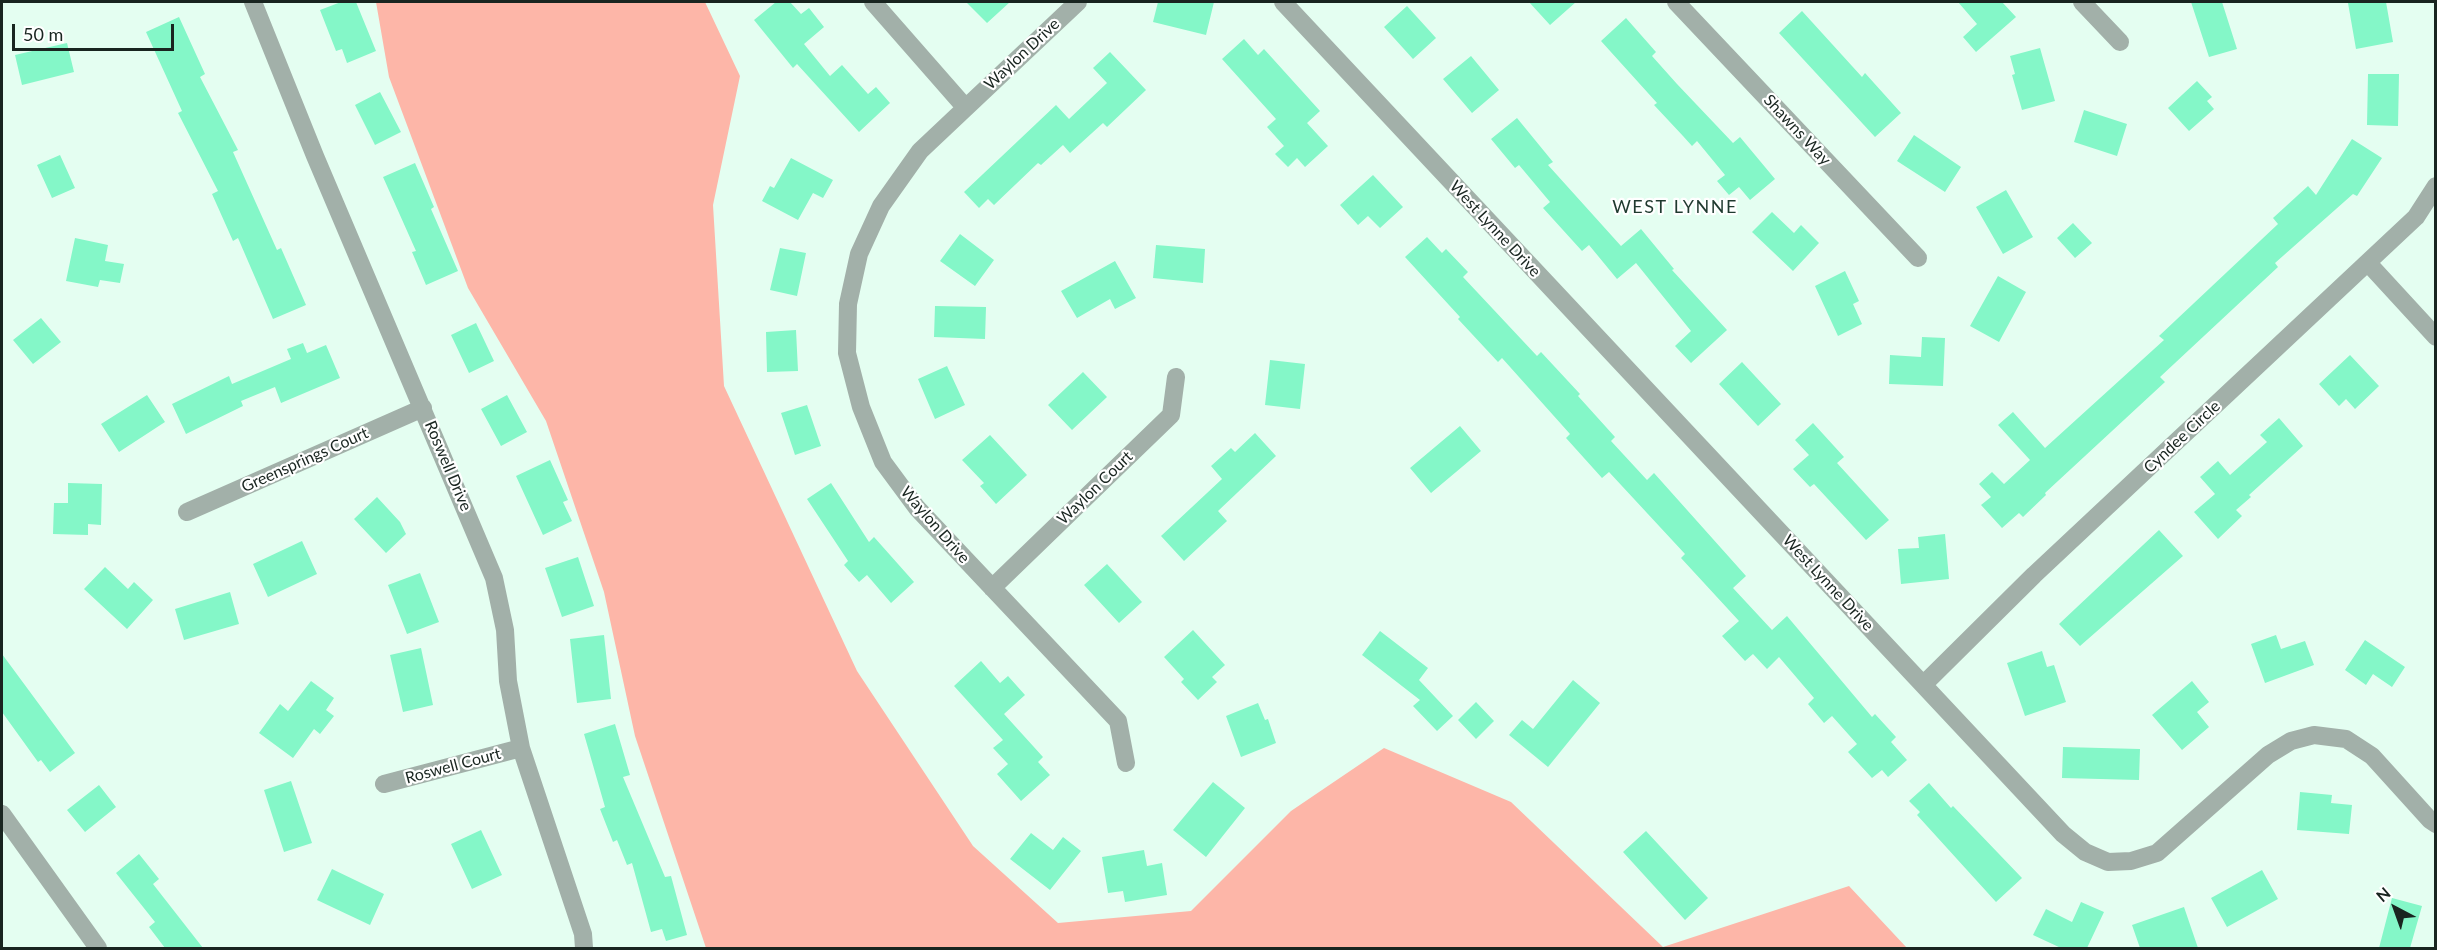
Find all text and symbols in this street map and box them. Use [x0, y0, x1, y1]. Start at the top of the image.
scale bar [15, 12, 177, 50]
street label: Waylon Drive [980, 14, 1064, 94]
text: 50 m [23, 23, 63, 45]
street label: Shawns Way [1759, 91, 1835, 169]
street label: West Lynne Drive [1446, 177, 1544, 281]
district label: WEST LYNNE [1612, 196, 1738, 218]
street label: Cyndee Circle [2140, 397, 2224, 477]
street label: Roswell Drive [420, 418, 476, 514]
street label: Greensprings Court [239, 423, 371, 497]
street label: Waylon Court [1053, 447, 1137, 529]
street label: Waylon Drive [896, 483, 974, 567]
street label: West Lynne Drive [1779, 531, 1877, 635]
street label: Roswell Court [403, 744, 503, 788]
north arrow [2365, 878, 2425, 938]
text: N [2372, 883, 2394, 905]

